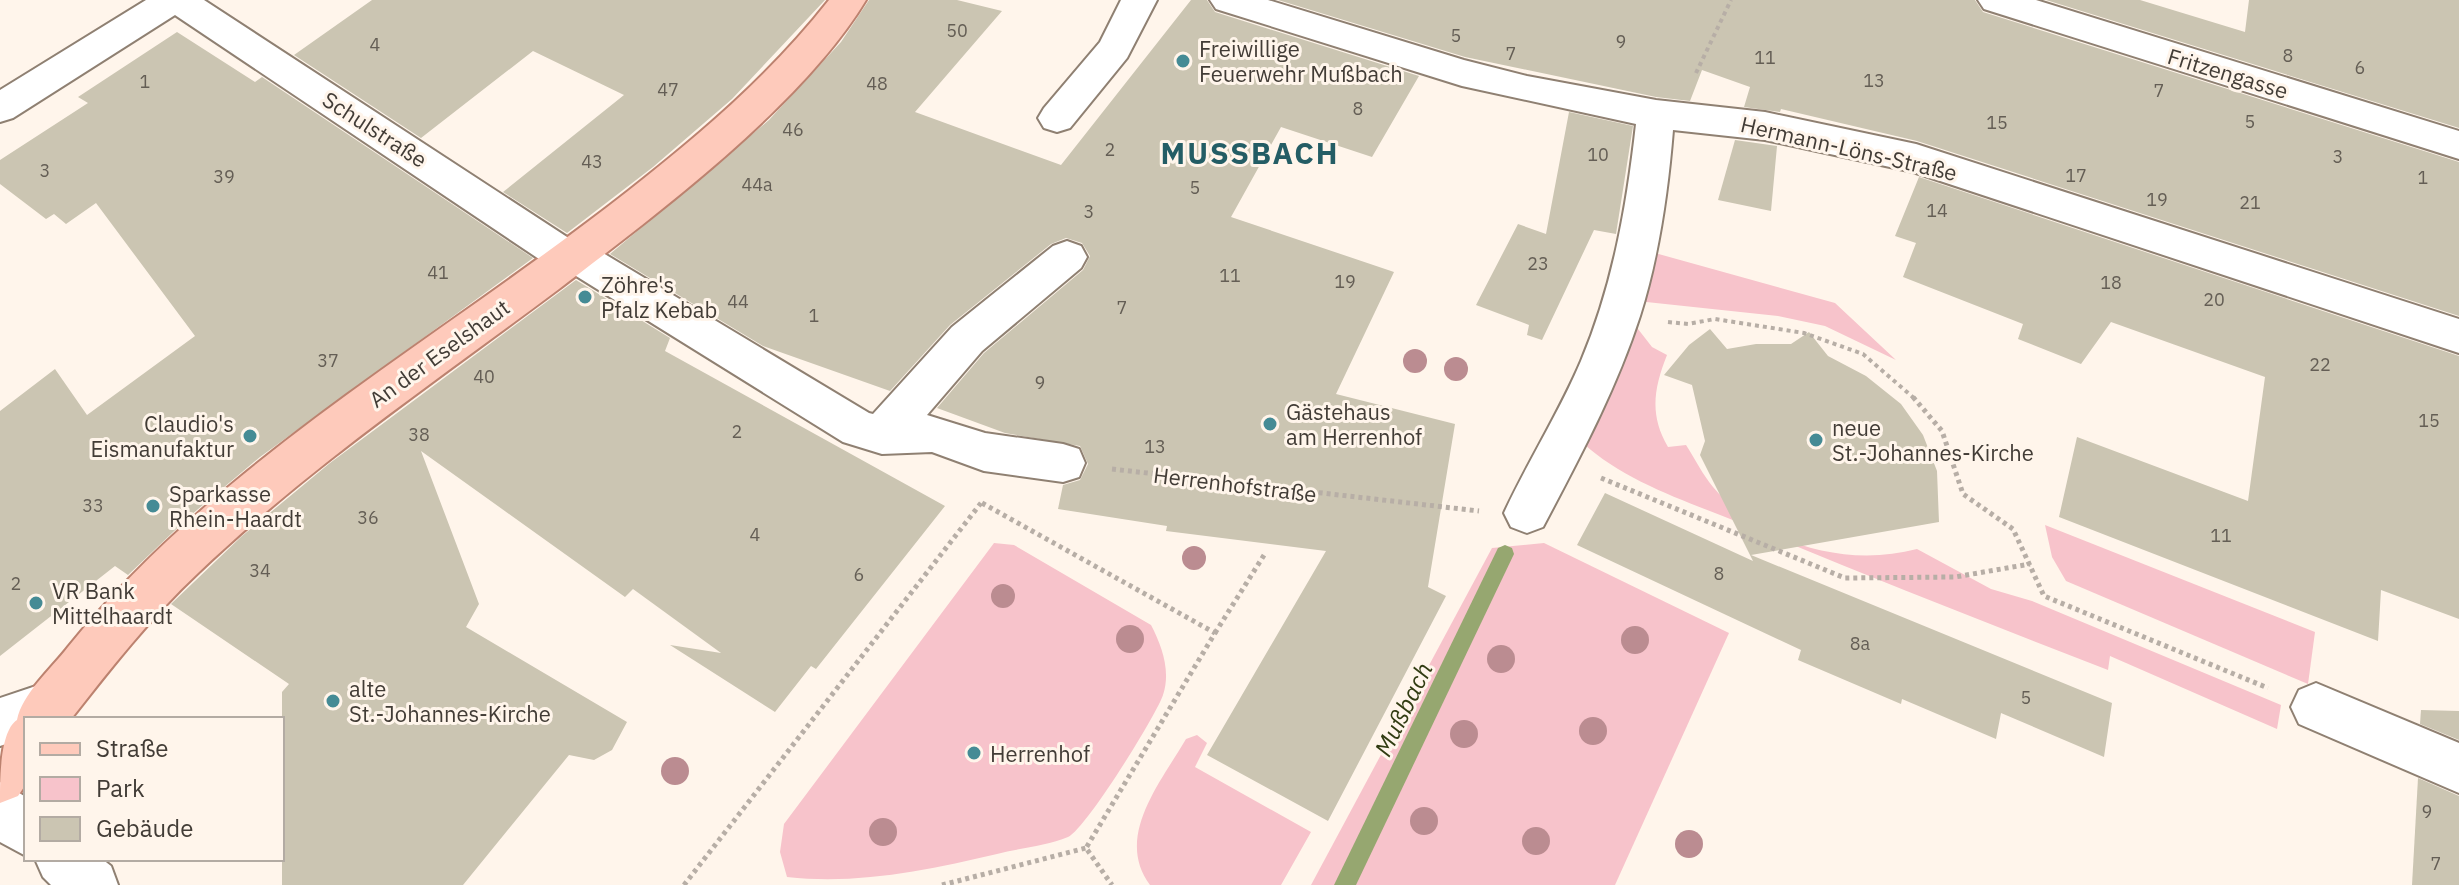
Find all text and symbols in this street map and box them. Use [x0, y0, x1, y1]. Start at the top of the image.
house number: 50 [946, 19, 968, 42]
house number: 5 [1451, 24, 1461, 47]
house number: 9 [1616, 30, 1626, 53]
house number: 4 [370, 33, 381, 56]
place label: Freiwillige Feuerwehr Mußbach [1199, 34, 1403, 88]
street label: Fritzengasse [2164, 41, 2292, 105]
house number: 7 [1506, 42, 1516, 65]
house number: 8 [2283, 44, 2293, 67]
house number: 11 [1754, 46, 1776, 69]
marker: Freiwillige Feuerwehr Mußbach [1174, 52, 1192, 70]
house number: 6 [2355, 56, 2365, 79]
house number: 13 [1863, 69, 1885, 92]
house number: 1 [140, 70, 150, 93]
house number: 48 [866, 72, 888, 95]
house number: 47 [657, 78, 679, 101]
house number: 7 [2154, 79, 2164, 102]
street label: Schulstraße [317, 84, 433, 174]
house number: 8 [1353, 97, 1363, 120]
street label: Hermann-Löns-Straße [1738, 109, 1960, 187]
house number: 5 [2245, 110, 2255, 133]
house number: 15 [1986, 111, 2008, 134]
house number: 46 [782, 118, 804, 141]
district label: MUSSBACH [1161, 133, 1339, 172]
house number: 2 [1105, 138, 1115, 161]
house number: 10 [1587, 143, 1609, 166]
house number: 3 [2333, 145, 2343, 168]
house number: 43 [581, 150, 603, 173]
house number: 3 [40, 159, 50, 182]
house number: 17 [2065, 164, 2087, 187]
house number: 39 [213, 165, 235, 188]
house number: 1 [2418, 166, 2428, 189]
house number: 44a [741, 173, 773, 196]
house number: 5 [1190, 176, 1200, 199]
house number: 19 [2146, 188, 2168, 211]
house number: 21 [2239, 191, 2261, 214]
house number: 14 [1926, 199, 1948, 222]
house number: 3 [1084, 200, 1094, 223]
house number: 23 [1527, 252, 1549, 275]
house number: 41 [427, 261, 449, 284]
house number: 11 [1219, 264, 1241, 287]
place label: Zöhre's Pfalz Kebab [601, 270, 717, 324]
house number: 19 [1334, 270, 1356, 293]
house number: 18 [2100, 271, 2122, 294]
marker: Zöhre's Pfalz Kebab [576, 288, 594, 306]
house number: 20 [2203, 288, 2225, 311]
house number: 44 [727, 290, 749, 313]
street label: An der Eselshaut [363, 292, 515, 414]
house number: 7 [1117, 296, 1127, 319]
house number: 1 [809, 304, 819, 327]
house number: 37 [317, 349, 339, 372]
house number: 22 [2309, 353, 2331, 376]
house number: 40 [473, 365, 495, 388]
house number: 9 [1035, 371, 1045, 394]
place label: Gästehaus am Herrenhof [1286, 397, 1422, 451]
place label: Claudio's Eismanufaktur [90, 409, 234, 463]
house number: 15 [2418, 409, 2440, 432]
place label: neue St.-Johannes-Kirche [1832, 413, 2034, 467]
marker: Gästehaus am Herrenhof [1261, 415, 1279, 433]
house number: 2 [732, 420, 742, 443]
house number: 38 [408, 423, 430, 446]
marker: Claudio's Eismanufaktur [241, 427, 259, 445]
marker: neue St.-Johannes-Kirche [1807, 431, 1825, 449]
house number: 13 [1144, 435, 1166, 458]
street label: Herrenhofstraße [1152, 460, 1318, 508]
place label: Sparkasse Rhein-Haardt [169, 479, 302, 533]
house number: 33 [82, 494, 104, 517]
marker: Sparkasse Rhein-Haardt [144, 497, 162, 515]
house number: 36 [357, 506, 379, 529]
house number: 4 [750, 523, 761, 546]
house number: 11 [2210, 524, 2232, 547]
house number: 34 [249, 559, 271, 582]
house number: 8 [1714, 562, 1724, 585]
house number: 6 [854, 563, 864, 586]
house number: 2 [11, 572, 21, 595]
place label: VR Bank Mittelhaardt [52, 576, 173, 630]
marker: VR Bank Mittelhaardt [27, 594, 45, 612]
house number: 8a [1850, 632, 1871, 655]
water label: Mußbach [1367, 657, 1439, 761]
place label: alte St.-Johannes-Kirche [349, 674, 551, 728]
house number: 5 [2021, 686, 2031, 709]
marker: alte St.-Johannes-Kirche [324, 692, 342, 710]
legend [24, 717, 284, 861]
text: Straße [96, 732, 168, 764]
place label: Herrenhof [990, 739, 1090, 768]
marker: Herrenhof [965, 744, 983, 762]
text: Park [96, 772, 145, 804]
house number: 9 [2422, 800, 2432, 823]
text: Gebäude [96, 812, 193, 844]
house number: 7 [2431, 852, 2441, 875]

